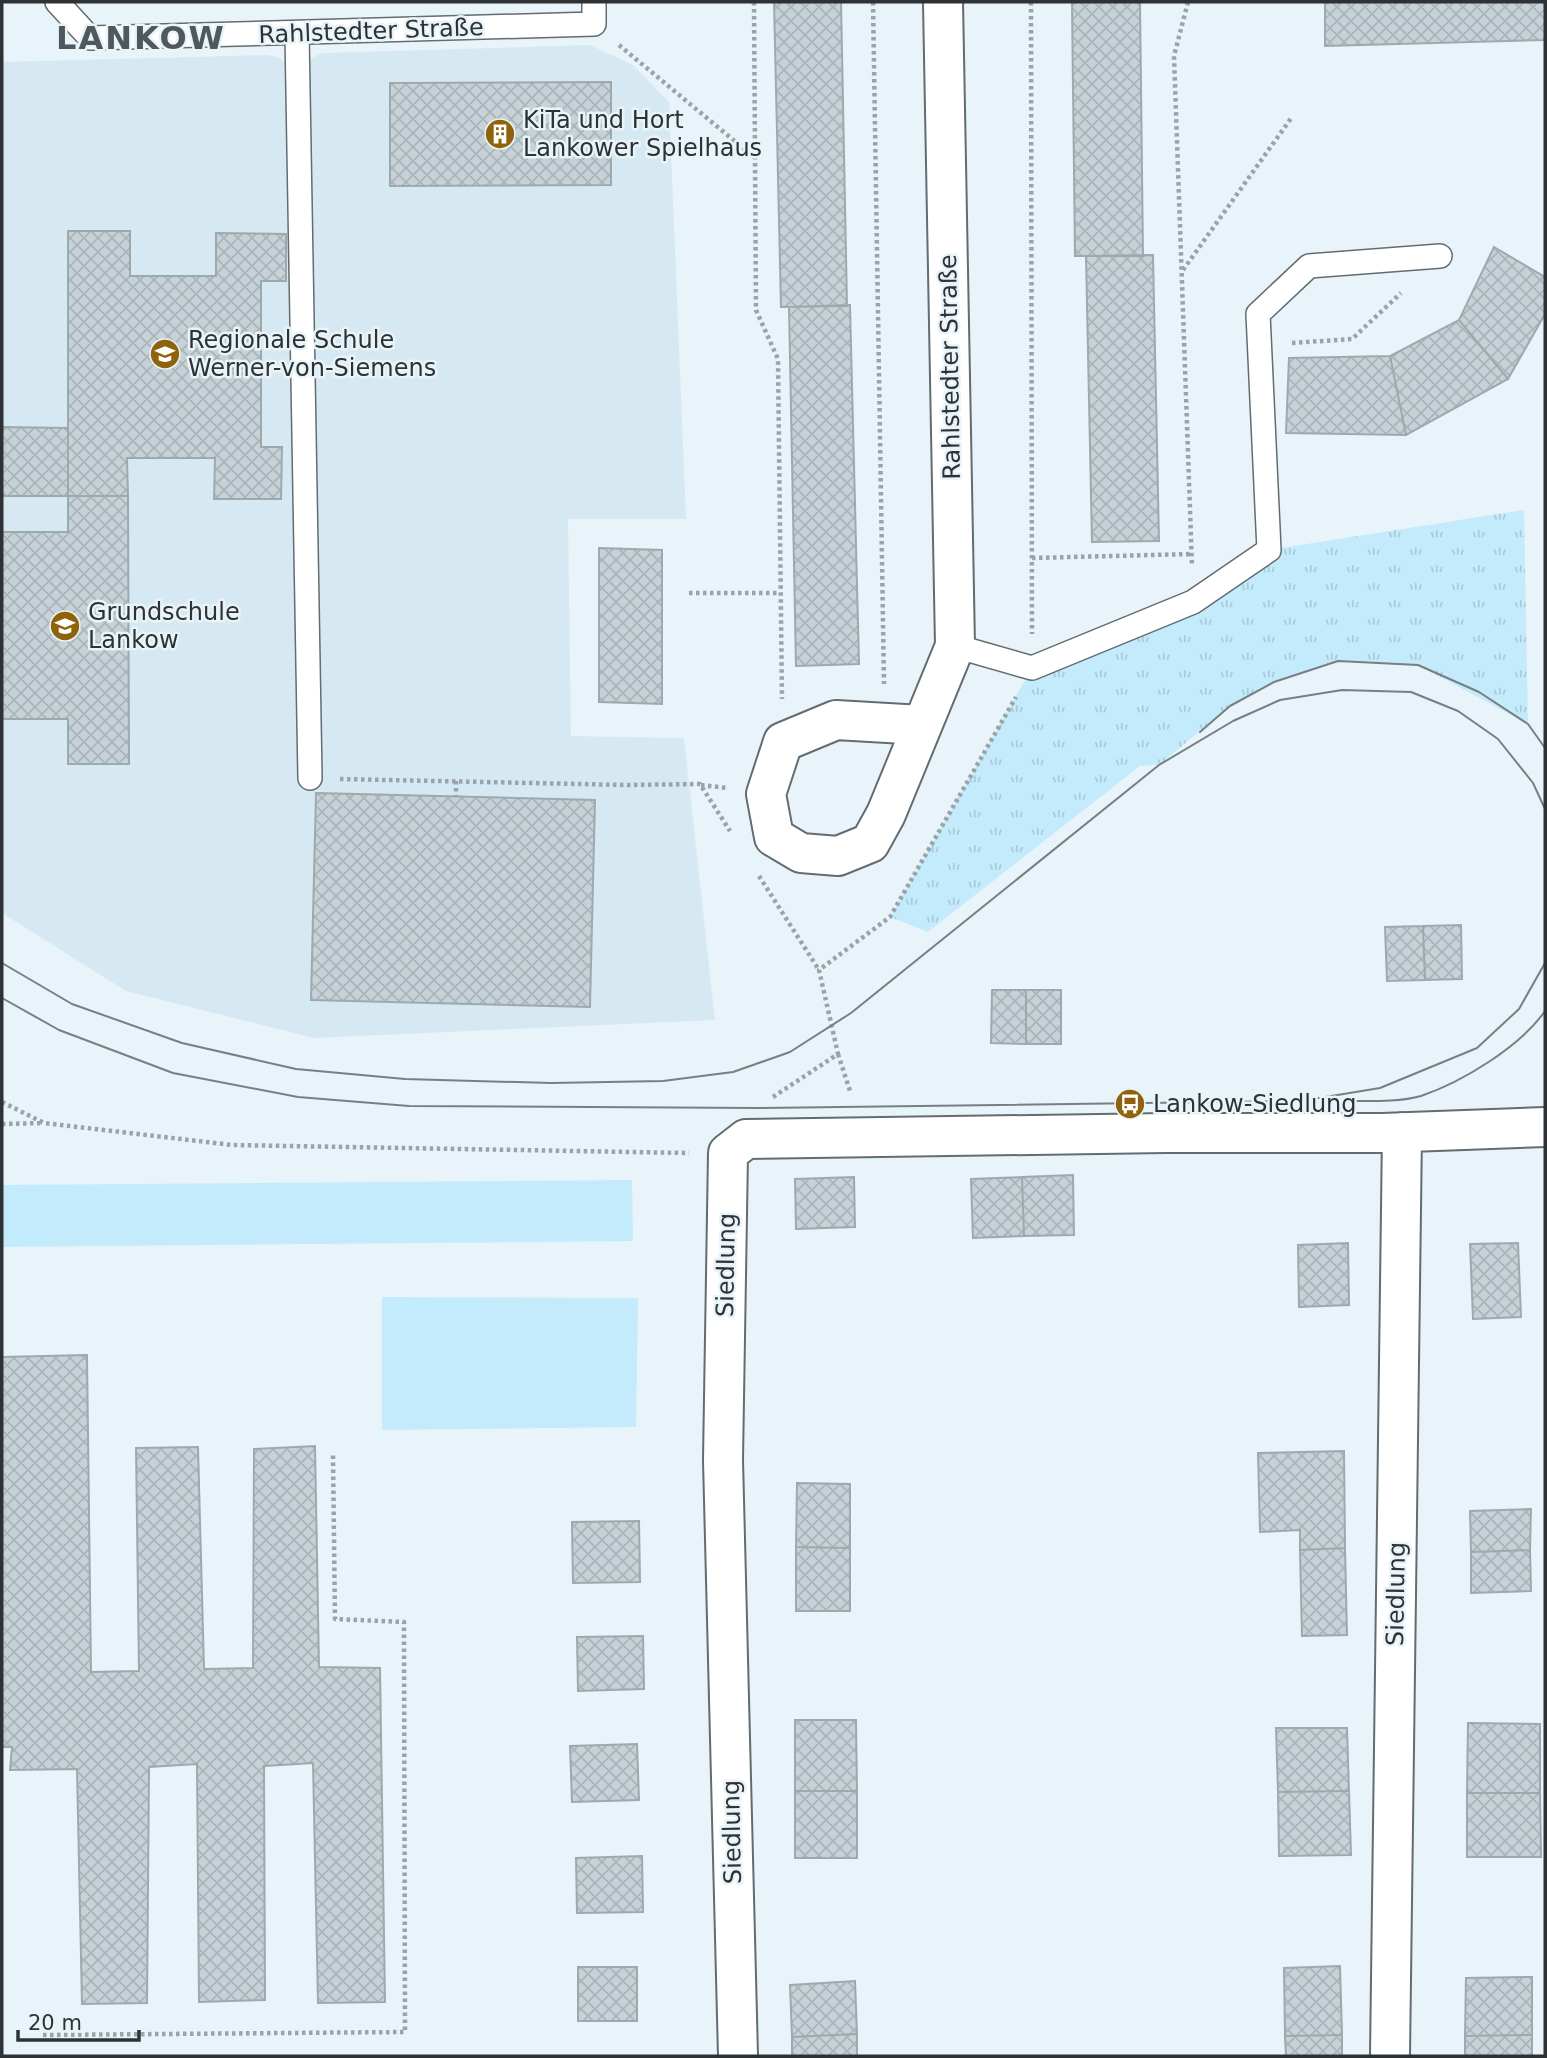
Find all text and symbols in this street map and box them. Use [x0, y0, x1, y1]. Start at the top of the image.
street label: Rahlstedter Straße [258, 13, 484, 49]
district label: LANKOW [56, 19, 226, 57]
place label: KiTa und Hort Lankower Spielhaus [523, 106, 762, 162]
building icon: KiTa und Hort Lankower Spielhaus [483, 117, 517, 151]
street label: Rahlstedter Straße [934, 254, 966, 480]
place label: Regionale Schule Werner-von-Siemens [188, 326, 436, 382]
school or university icon: Regionale Schule Werner-von-Siemens [148, 337, 182, 371]
place label: Grundschule Lankow [88, 598, 240, 654]
school or university icon: Grundschule Lankow [48, 609, 82, 643]
bus stop icon: Lankow-Siedlung [1113, 1087, 1147, 1121]
place label: Lankow-Siedlung [1153, 1090, 1357, 1118]
street label: Siedlung [711, 1213, 741, 1317]
street label: Siedlung [1381, 1542, 1411, 1646]
street label: Siedlung [717, 1780, 747, 1884]
scale bar [18, 1998, 138, 2042]
text: 20 m [28, 2011, 82, 2035]

